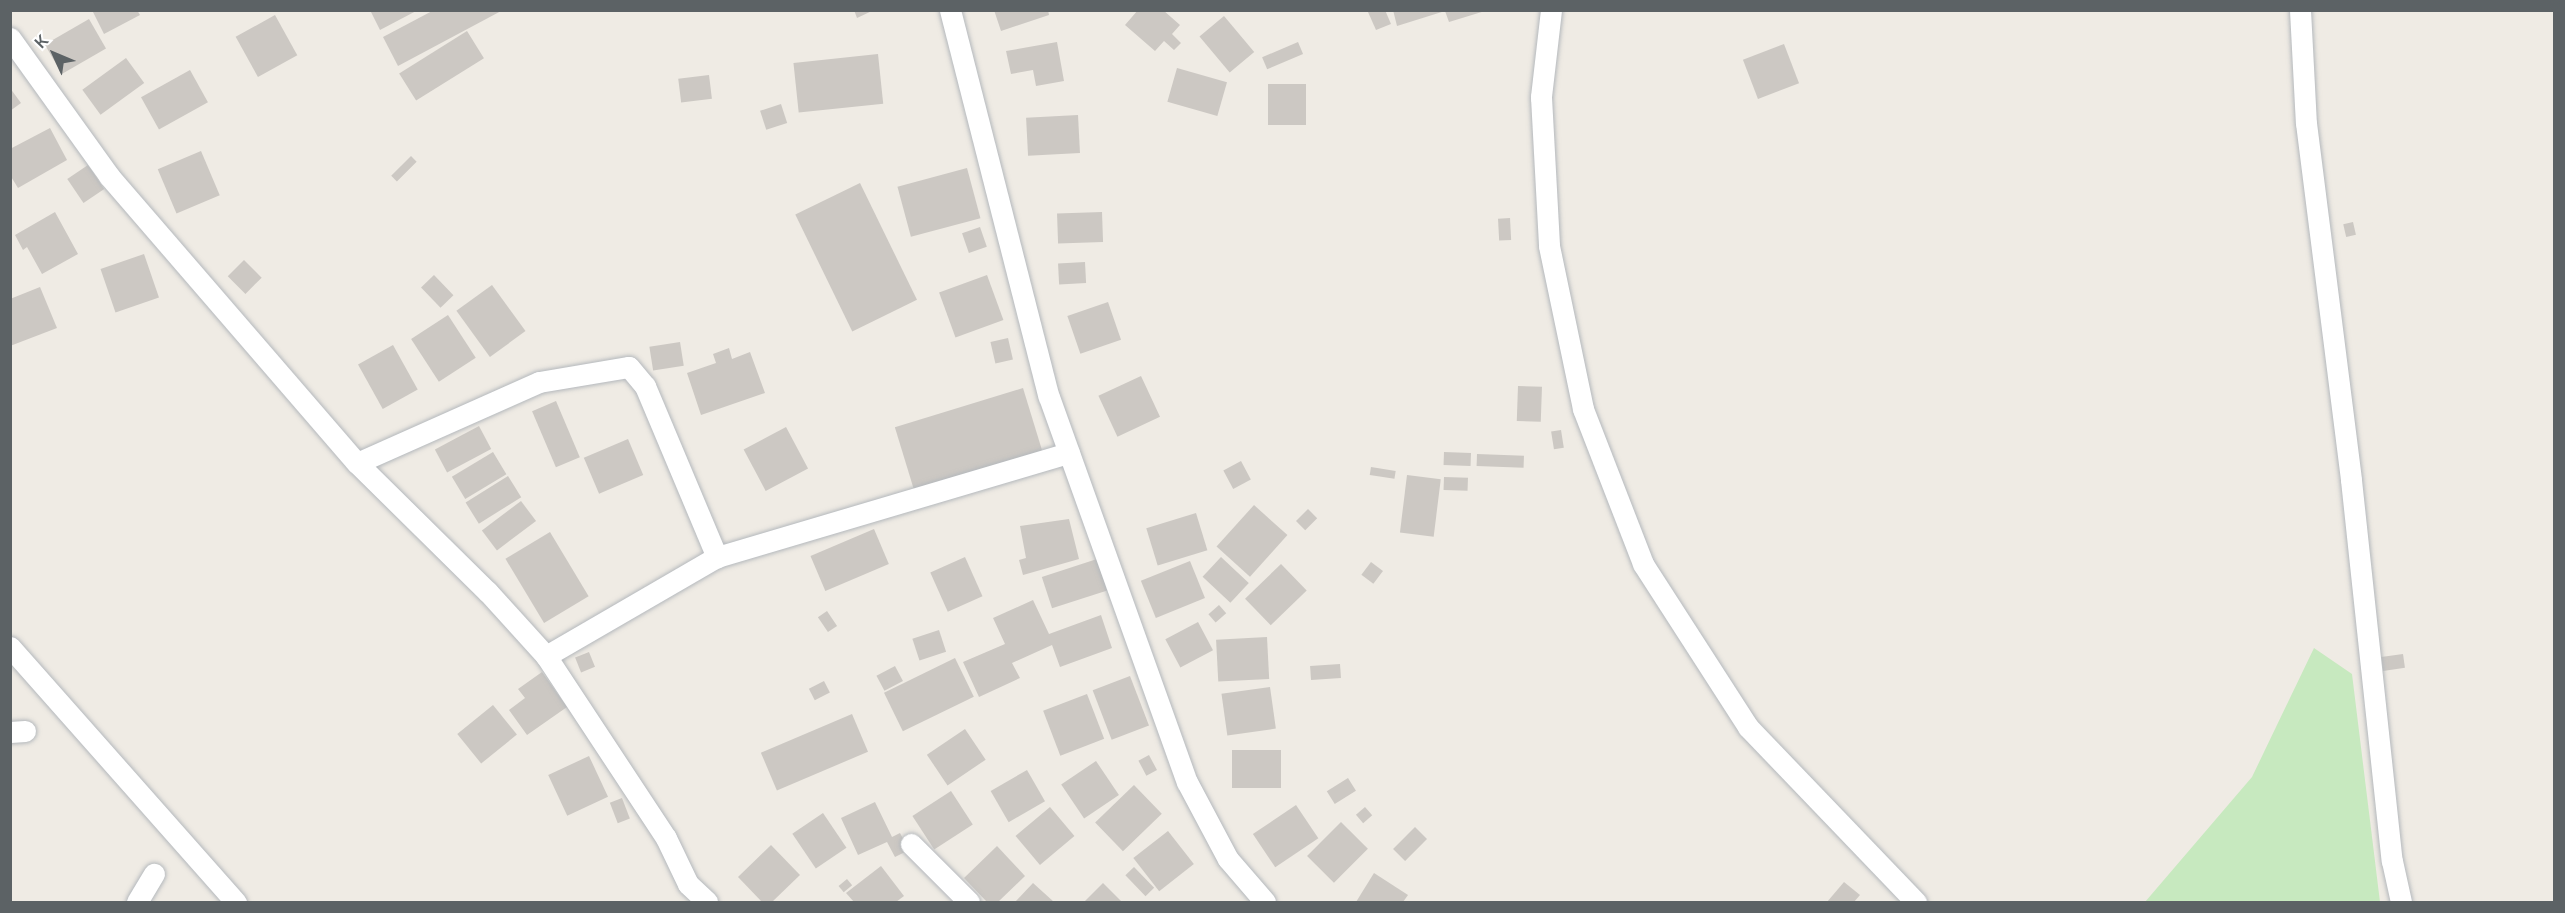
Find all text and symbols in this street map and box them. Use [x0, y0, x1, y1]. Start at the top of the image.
north arrow [24, 24, 84, 84]
text: K [30, 31, 51, 52]

